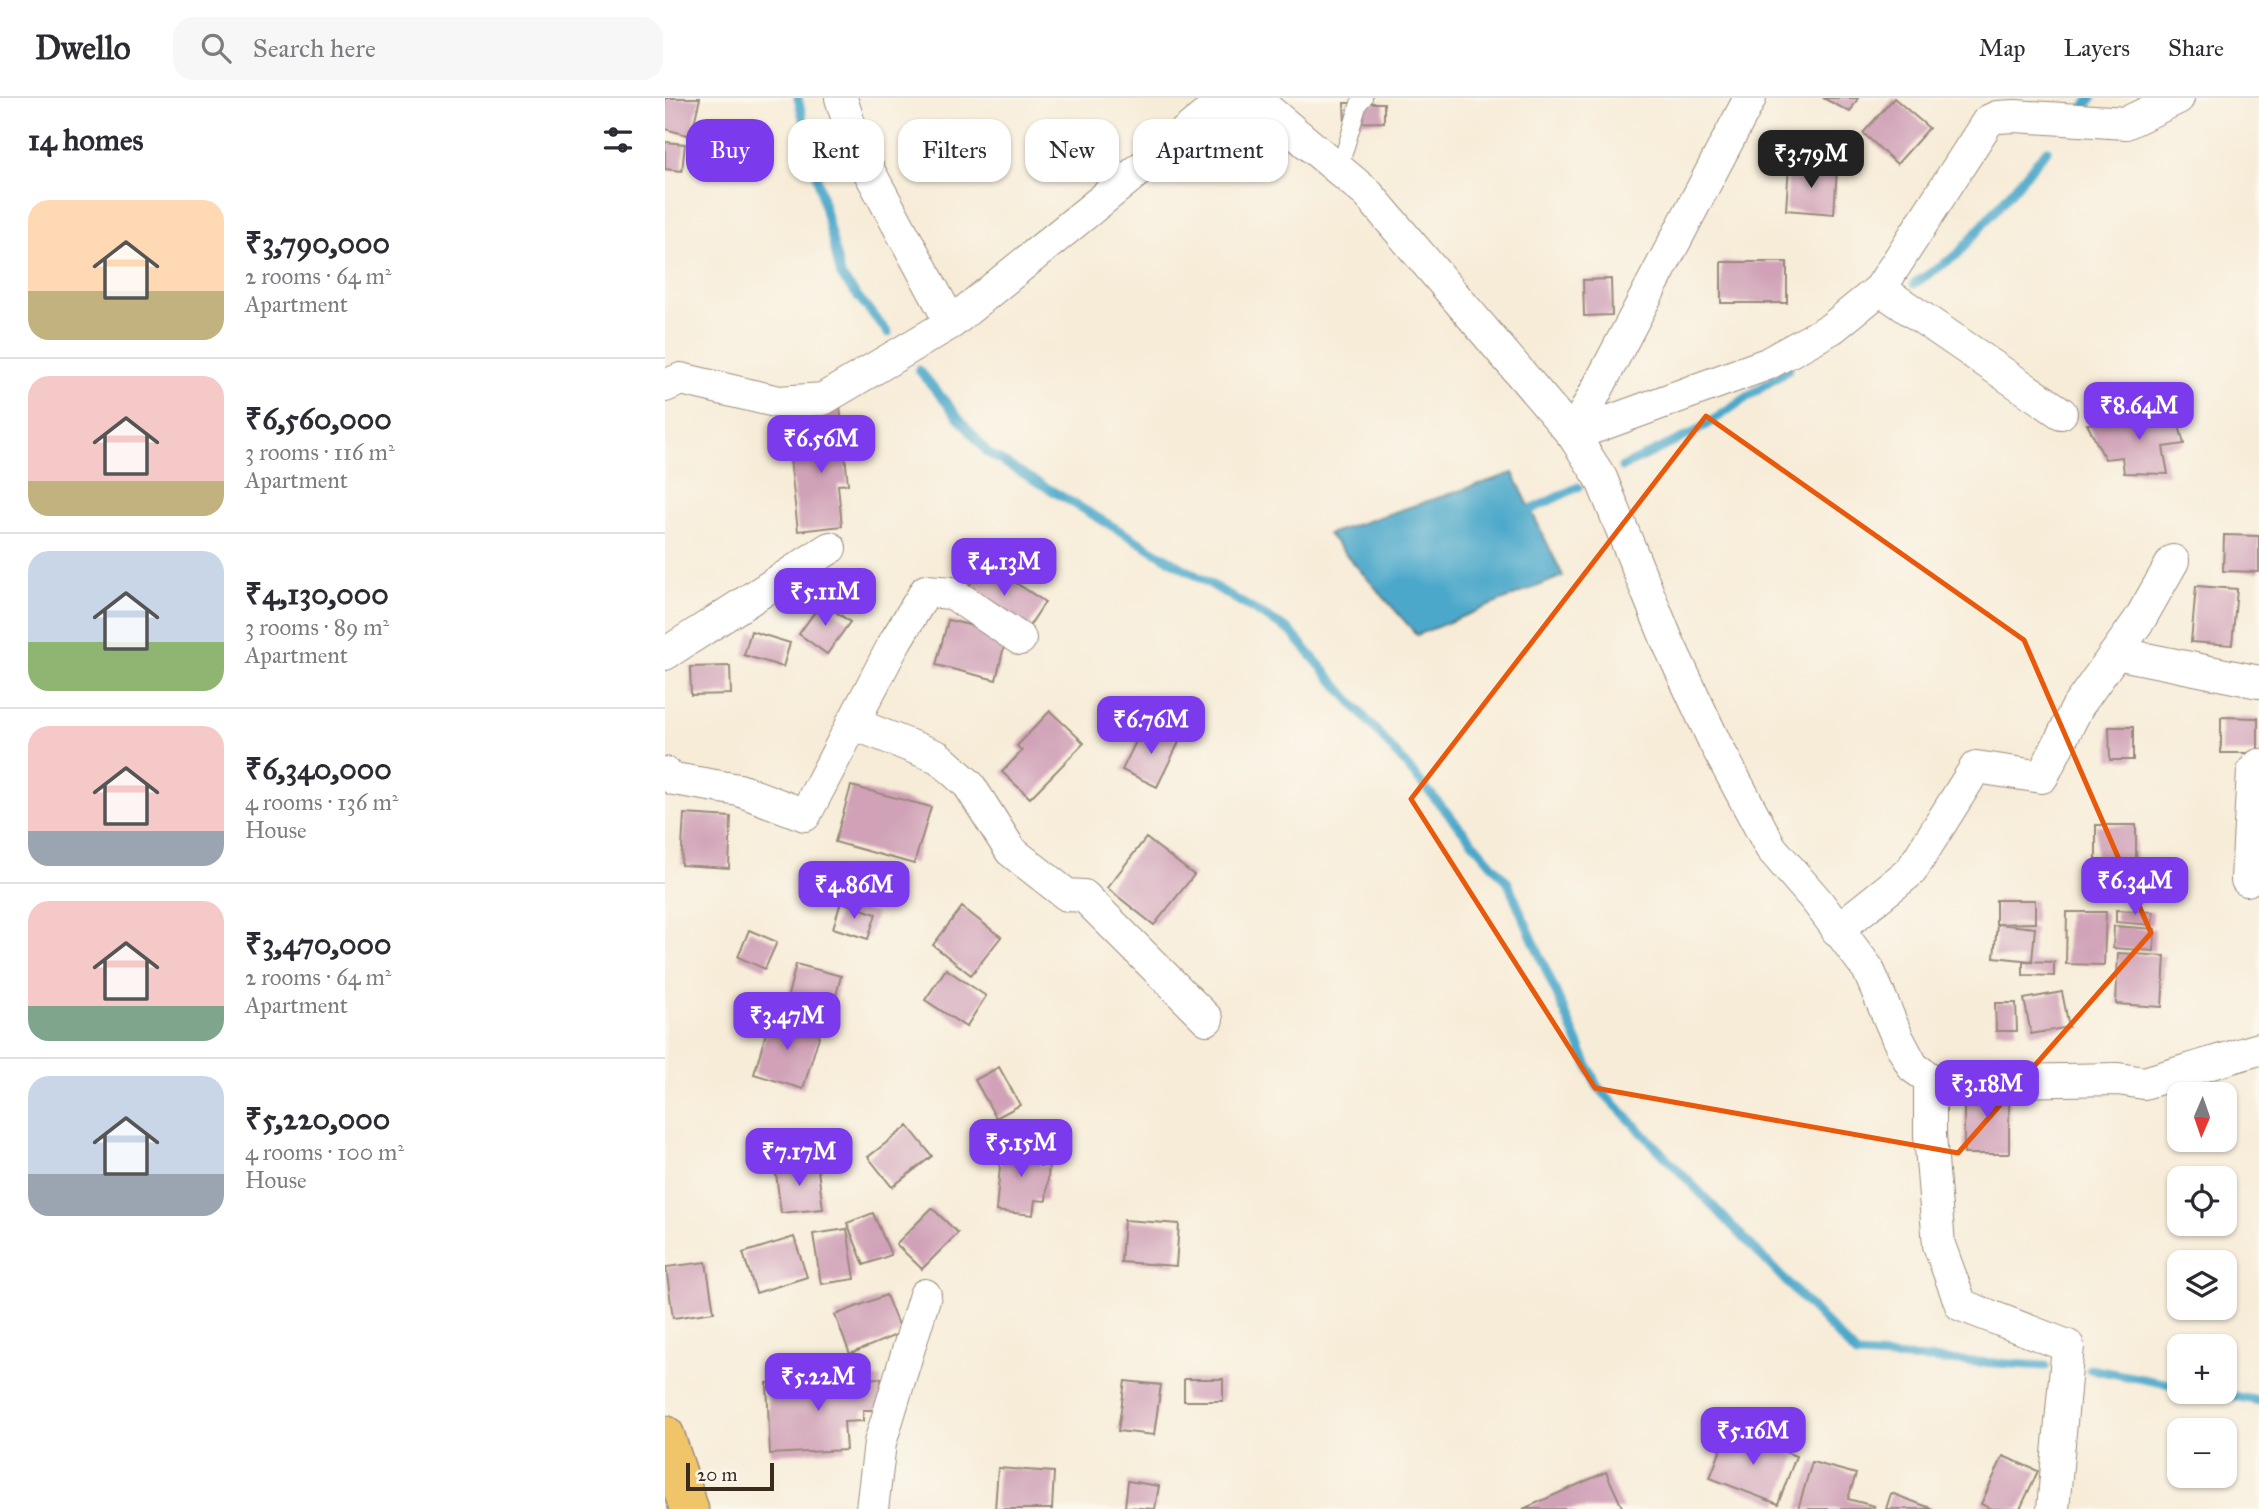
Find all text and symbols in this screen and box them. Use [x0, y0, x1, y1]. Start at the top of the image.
search box [173, 17, 663, 80]
text: Dwello [35, 28, 131, 68]
icon: search [197, 29, 235, 67]
text: Search here [253, 32, 376, 64]
text: Map [1979, 33, 2026, 63]
text: Layers [2064, 33, 2130, 63]
text: Share [2168, 33, 2224, 63]
chip: Buy [686, 119, 774, 182]
chip: Rent [788, 119, 884, 182]
chip: Filters [898, 119, 1011, 182]
chip: New [1025, 119, 1119, 182]
chip: Apartment [1133, 119, 1288, 182]
icon: filters [599, 121, 637, 159]
text: 14 homes [28, 122, 143, 158]
pin: ₹3.79M [1754, 130, 1868, 190]
text: ₹3.79M [1774, 139, 1848, 167]
text: ₹3,790,000 [245, 225, 390, 261]
icon: home [84, 228, 168, 312]
text: 2 rooms · 64 m² [245, 262, 391, 290]
text: Apartment [245, 290, 348, 318]
pin: ₹8.64M [2082, 382, 2196, 442]
text: ₹8.64M [2100, 391, 2178, 419]
text: ₹6,560,000 [245, 401, 392, 437]
icon: home [84, 404, 168, 488]
pin: ₹6.56M [764, 416, 878, 475]
text: ₹6.56M [783, 424, 859, 452]
text: 3 rooms · 116 m² [245, 438, 395, 466]
text: Apartment [245, 466, 348, 494]
pin: ₹4.13M [947, 538, 1061, 598]
text: ₹4.13M [967, 547, 1041, 575]
pin: ₹5.11M [768, 568, 882, 628]
text: ₹4,130,000 [245, 576, 389, 612]
text: ₹5.11M [790, 577, 860, 605]
icon: home [84, 579, 168, 663]
text: 3 rooms · 89 m² [245, 613, 389, 641]
text: Apartment [245, 641, 348, 669]
pin: ₹6.76M [1094, 696, 1208, 756]
text: ₹6.76M [1113, 705, 1189, 733]
text: ₹6,340,000 [245, 751, 392, 787]
icon: home [84, 754, 168, 838]
text: 4 rooms · 136 m² [245, 788, 398, 816]
text: House [245, 816, 307, 844]
pin: ₹6.34M [2078, 858, 2192, 917]
pin: ₹4.86M [797, 862, 911, 921]
text: ₹6.34M [2097, 866, 2173, 894]
text: ₹4.86M [814, 870, 894, 898]
text: ₹3,470,000 [245, 926, 392, 962]
icon: home [84, 929, 168, 1013]
text: 2 rooms · 64 m² [245, 963, 391, 991]
text: Apartment [245, 991, 348, 1019]
pin: ₹3.47M [730, 992, 844, 1052]
text: ₹3.47M [749, 1001, 825, 1029]
pin: ₹3.18M [1930, 1060, 2044, 1120]
text: ₹3.18M [1951, 1069, 2023, 1097]
north arrow [2167, 1082, 2237, 1152]
map controls [2167, 1082, 2237, 1488]
text: ₹5,220,000 [245, 1101, 390, 1137]
icon: home [84, 1104, 168, 1188]
pin: ₹5.15M [964, 1119, 1078, 1179]
pin: ₹7.17M [742, 1128, 856, 1188]
text: ₹5.15M [985, 1128, 1057, 1156]
text: ₹7.17M [762, 1137, 837, 1165]
text: 4 rooms · 100 m² [245, 1138, 404, 1166]
text: House [245, 1166, 307, 1194]
button: locate [2167, 1166, 2237, 1236]
button: layers [2167, 1250, 2237, 1320]
button: + [2167, 1334, 2237, 1404]
pin: ₹5.22M [761, 1354, 875, 1413]
text: ₹5.22M [781, 1362, 855, 1390]
pin: ₹5.16M [1696, 1408, 1810, 1467]
text: ₹5.16M [1717, 1416, 1789, 1444]
button: − [2167, 1418, 2237, 1488]
scale bar [686, 1460, 773, 1492]
text: 20 m [697, 1463, 738, 1486]

